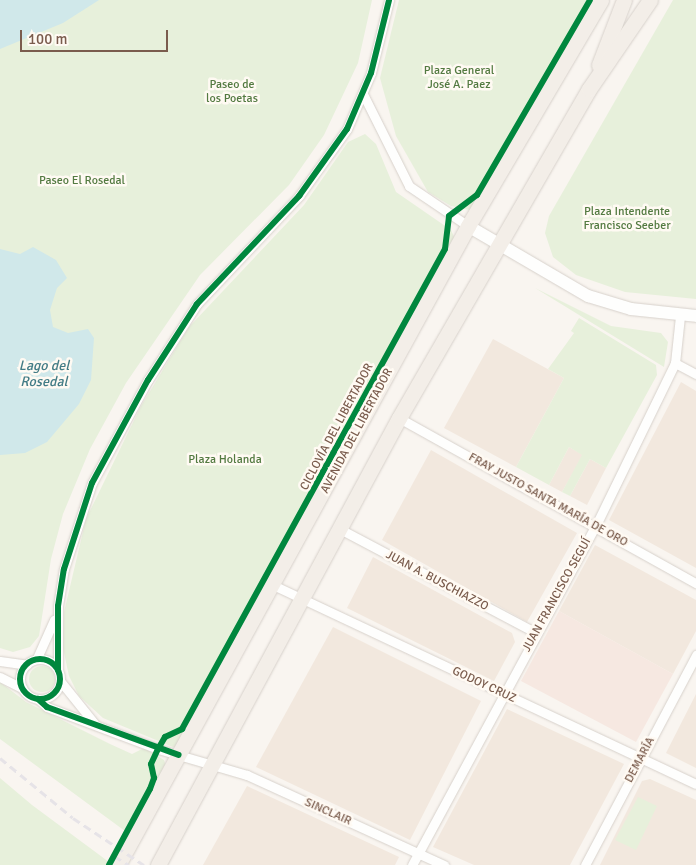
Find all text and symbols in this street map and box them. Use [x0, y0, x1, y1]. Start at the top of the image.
scale bar [22, 20, 170, 52]
text: 100 m [28, 30, 68, 48]
park label: Plaza General José A. Paez [424, 64, 494, 92]
park label: Paseo de los Poetas [206, 78, 258, 106]
park label: Paseo El Rosedal [39, 174, 125, 188]
park label: Plaza Intendente Francisco Seeber [583, 205, 671, 233]
water label: Lago del Rosedal [19, 358, 69, 391]
street label: CICLOVÍA DEL LIBERTADOR [297, 361, 377, 493]
street label: AVENIDA DEL LIBERTADOR [318, 366, 396, 496]
street label: FRAY JUSTO SANTA MARÍA DE ORO [466, 450, 630, 550]
park label: Plaza Holanda [188, 453, 262, 467]
street label: JUAN FRANCISCO SEGUÍ [520, 536, 594, 654]
street label: JUAN A. BUSCHIAZZO [383, 548, 491, 614]
street label: GODOY CRUZ [450, 664, 518, 706]
street label: DEMARÍA [622, 735, 658, 785]
street label: SINCLAIR [302, 795, 354, 829]

